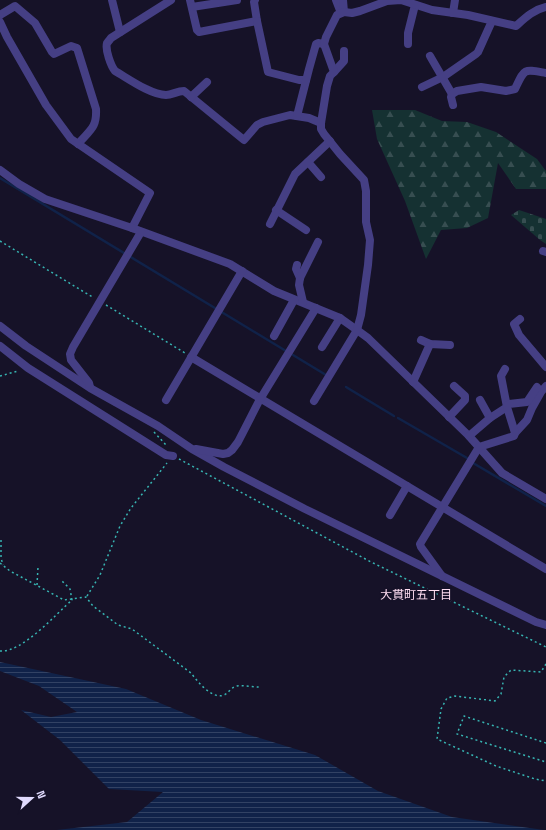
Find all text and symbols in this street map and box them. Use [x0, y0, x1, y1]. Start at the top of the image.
district label: 大貫町五丁目 [380, 587, 452, 603]
north arrow [12, 778, 52, 818]
text: N [33, 788, 49, 800]

